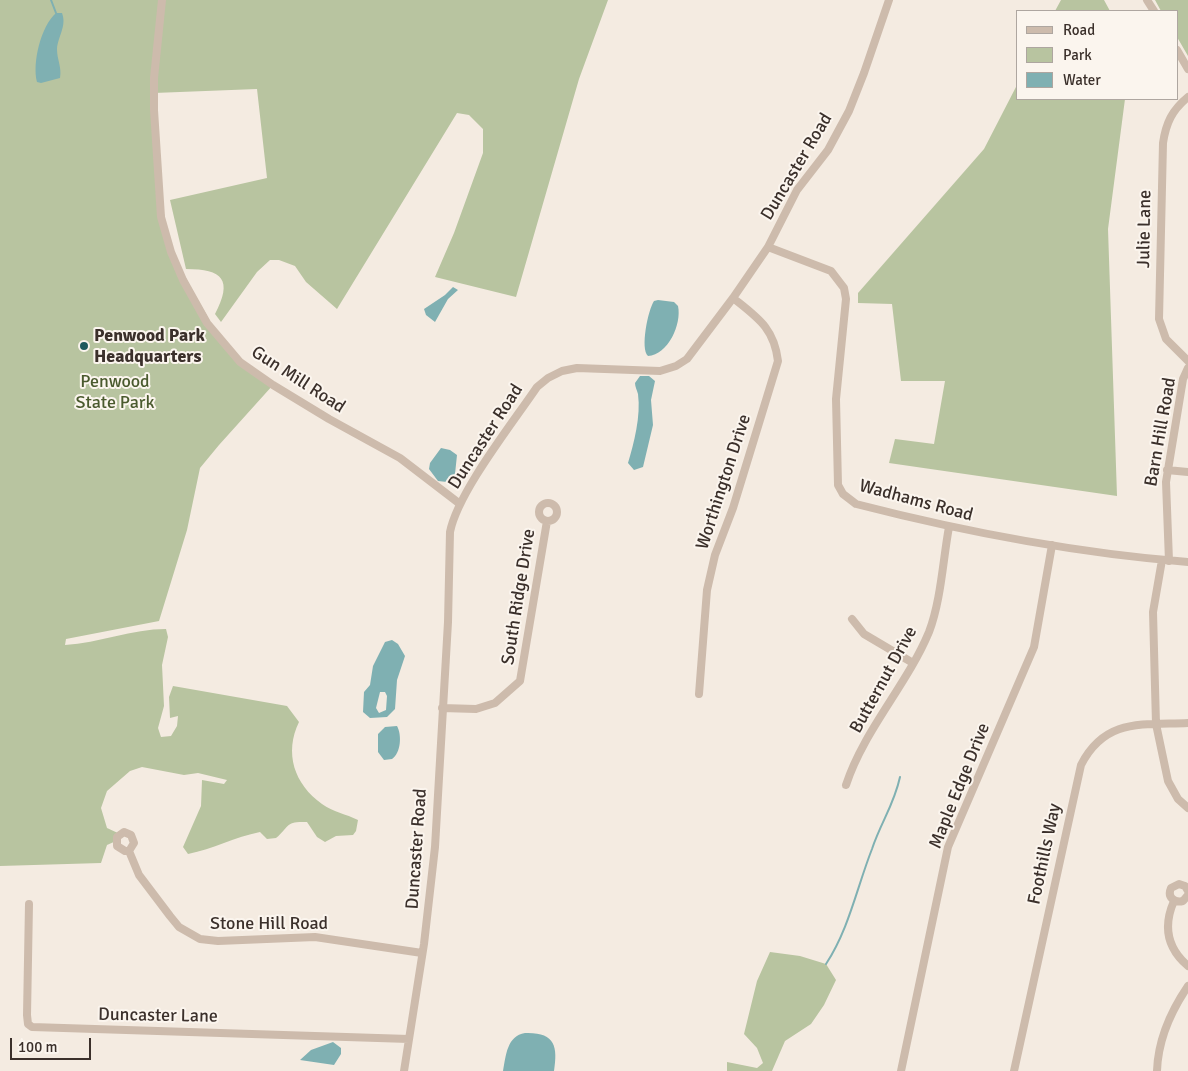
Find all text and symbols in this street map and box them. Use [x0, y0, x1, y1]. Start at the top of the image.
legend [1016, 10, 1178, 100]
text: Road [1063, 21, 1095, 39]
text: Park [1063, 46, 1092, 64]
text: Water [1063, 71, 1101, 89]
street label: Duncaster Road [757, 110, 837, 224]
street label: Julie Lane [1134, 190, 1156, 268]
place label: Penwood Park Headquarters [94, 325, 205, 368]
marker: Penwood Park Headquarters [78, 340, 90, 352]
street label: Gun Mill Road [247, 342, 349, 418]
park label: Penwood State Park [76, 371, 154, 414]
street label: Barn Hill Road [1141, 376, 1181, 488]
street label: Duncaster Road [444, 380, 528, 494]
street label: Worthington Drive [692, 412, 756, 552]
street label: Wadhams Road [857, 475, 975, 527]
street label: South Ridge Drive [498, 528, 540, 666]
street label: Butternut Drive [846, 623, 922, 737]
street label: Maple Edge Drive [925, 720, 995, 852]
street label: Duncaster Road [402, 788, 432, 910]
street label: Foothills Way [1024, 802, 1066, 906]
street label: Stone Hill Road [210, 913, 328, 935]
street label: Duncaster Lane [98, 1004, 218, 1028]
scale bar [12, 1028, 94, 1060]
text: 100 m [18, 1038, 58, 1056]

